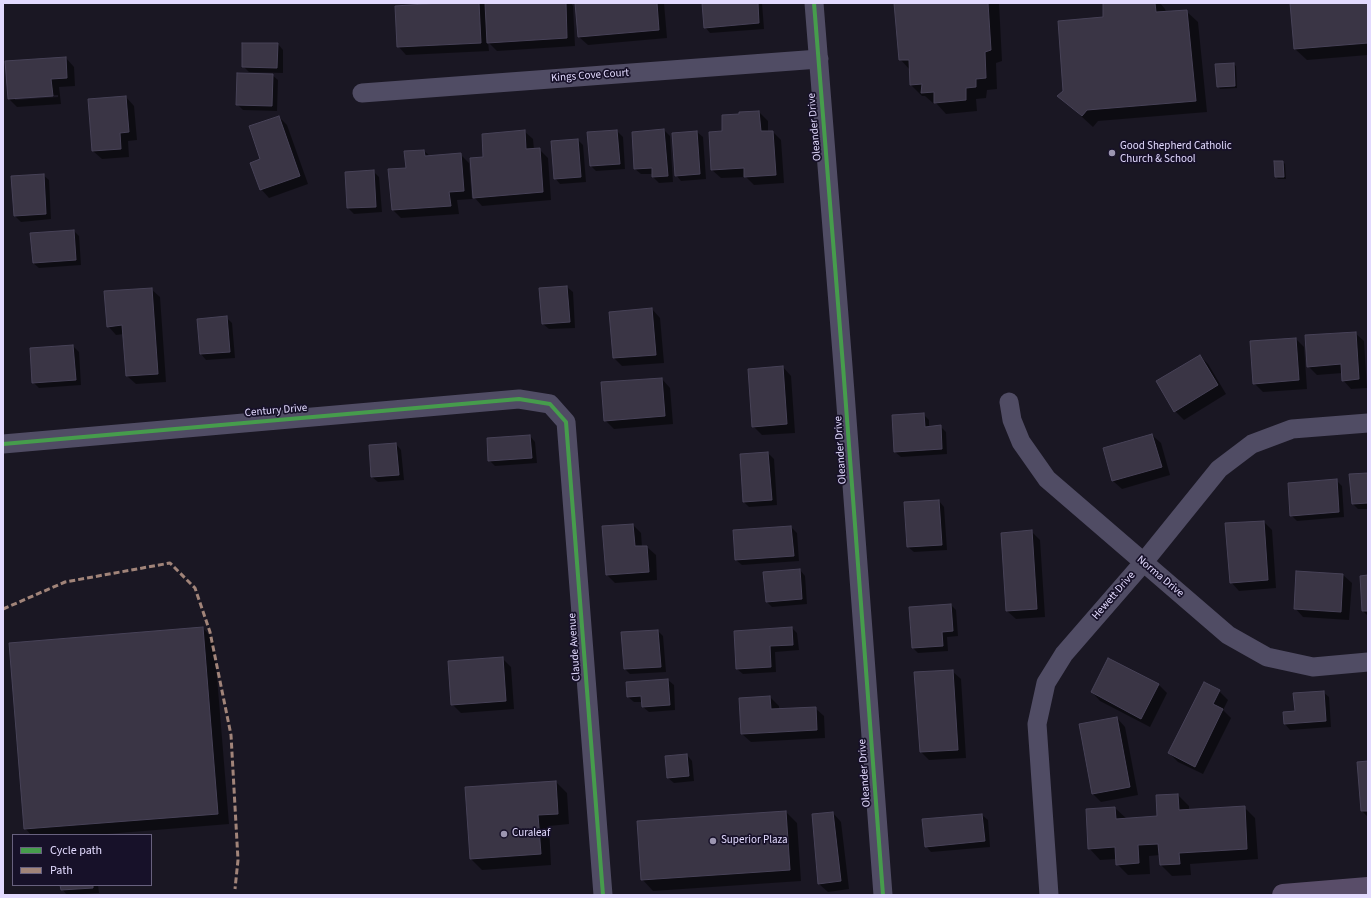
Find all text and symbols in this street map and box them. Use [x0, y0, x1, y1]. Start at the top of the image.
street label: Kings Cove Court [551, 67, 629, 85]
street label: Oleander Drive [805, 92, 825, 162]
place label: Good Shepherd Catholic Church & School [1120, 140, 1232, 166]
marker: Good Shepherd Catholic Church & School [1107, 148, 1117, 158]
street label: Century Drive [244, 402, 308, 420]
street label: Oleander Drive [832, 415, 850, 485]
street label: Norma Drive [1134, 553, 1186, 601]
street label: Hewett Drive [1090, 569, 1138, 623]
street label: Claude Avenue [566, 612, 584, 682]
street label: Oleander Drive [856, 738, 874, 808]
place label: Curaleaf [512, 827, 550, 841]
marker: Curaleaf [499, 829, 509, 839]
legend [12, 834, 152, 886]
place label: Superior Plaza [721, 834, 787, 848]
marker: Superior Plaza [708, 836, 718, 846]
text: Cycle path [50, 842, 102, 859]
text: Path [50, 862, 73, 879]

